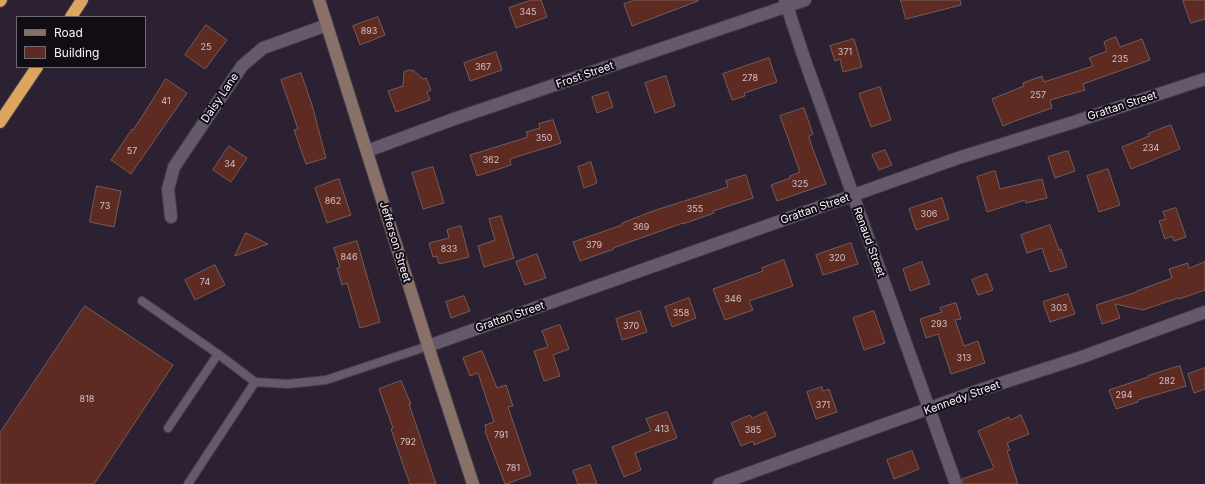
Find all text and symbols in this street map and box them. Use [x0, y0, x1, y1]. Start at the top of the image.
house number: 345 [520, 7, 536, 17]
legend [16, 16, 146, 68]
text: Road [54, 25, 83, 40]
house number: 893 [361, 26, 377, 36]
house number: 25 [201, 42, 211, 52]
text: Building [54, 45, 99, 60]
house number: 371 [838, 47, 852, 57]
house number: 235 [1112, 54, 1128, 64]
street label: Frost Street [554, 59, 616, 91]
house number: 367 [475, 62, 491, 72]
street label: Daisy Lane [199, 71, 241, 125]
house number: 278 [742, 73, 758, 83]
street label: Grattan Street [1086, 89, 1158, 123]
house number: 257 [1030, 90, 1046, 100]
house number: 41 [161, 96, 171, 106]
house number: 350 [536, 133, 552, 143]
house number: 234 [1143, 143, 1159, 153]
house number: 57 [127, 146, 137, 156]
house number: 362 [483, 155, 499, 165]
house number: 34 [224, 159, 236, 169]
house number: 325 [792, 179, 808, 189]
street label: Grattan Street [779, 191, 851, 227]
house number: 862 [325, 196, 341, 206]
street label: Jefferson Street [376, 200, 414, 284]
house number: 73 [100, 201, 110, 211]
house number: 355 [687, 204, 703, 214]
street label: Renaud Street [850, 205, 888, 279]
house number: 306 [921, 209, 937, 219]
house number: 369 [633, 222, 649, 232]
house number: 379 [586, 240, 602, 250]
house number: 833 [441, 244, 457, 254]
house number: 846 [341, 252, 357, 262]
house number: 320 [829, 253, 845, 263]
house number: 74 [200, 277, 210, 287]
house number: 346 [725, 294, 741, 304]
street label: Grattan Street [474, 299, 546, 335]
house number: 303 [1051, 303, 1067, 313]
house number: 358 [673, 308, 689, 318]
house number: 293 [931, 319, 947, 329]
house number: 370 [623, 321, 639, 331]
house number: 313 [957, 353, 971, 363]
house number: 282 [1159, 376, 1175, 386]
street label: Kennedy Street [922, 378, 1002, 418]
house number: 294 [1116, 390, 1132, 400]
house number: 818 [80, 394, 94, 404]
house number: 371 [816, 400, 830, 410]
house number: 413 [655, 424, 669, 434]
house number: 385 [745, 425, 761, 435]
house number: 791 [494, 430, 508, 440]
house number: 792 [400, 437, 416, 447]
house number: 781 [506, 463, 520, 473]

